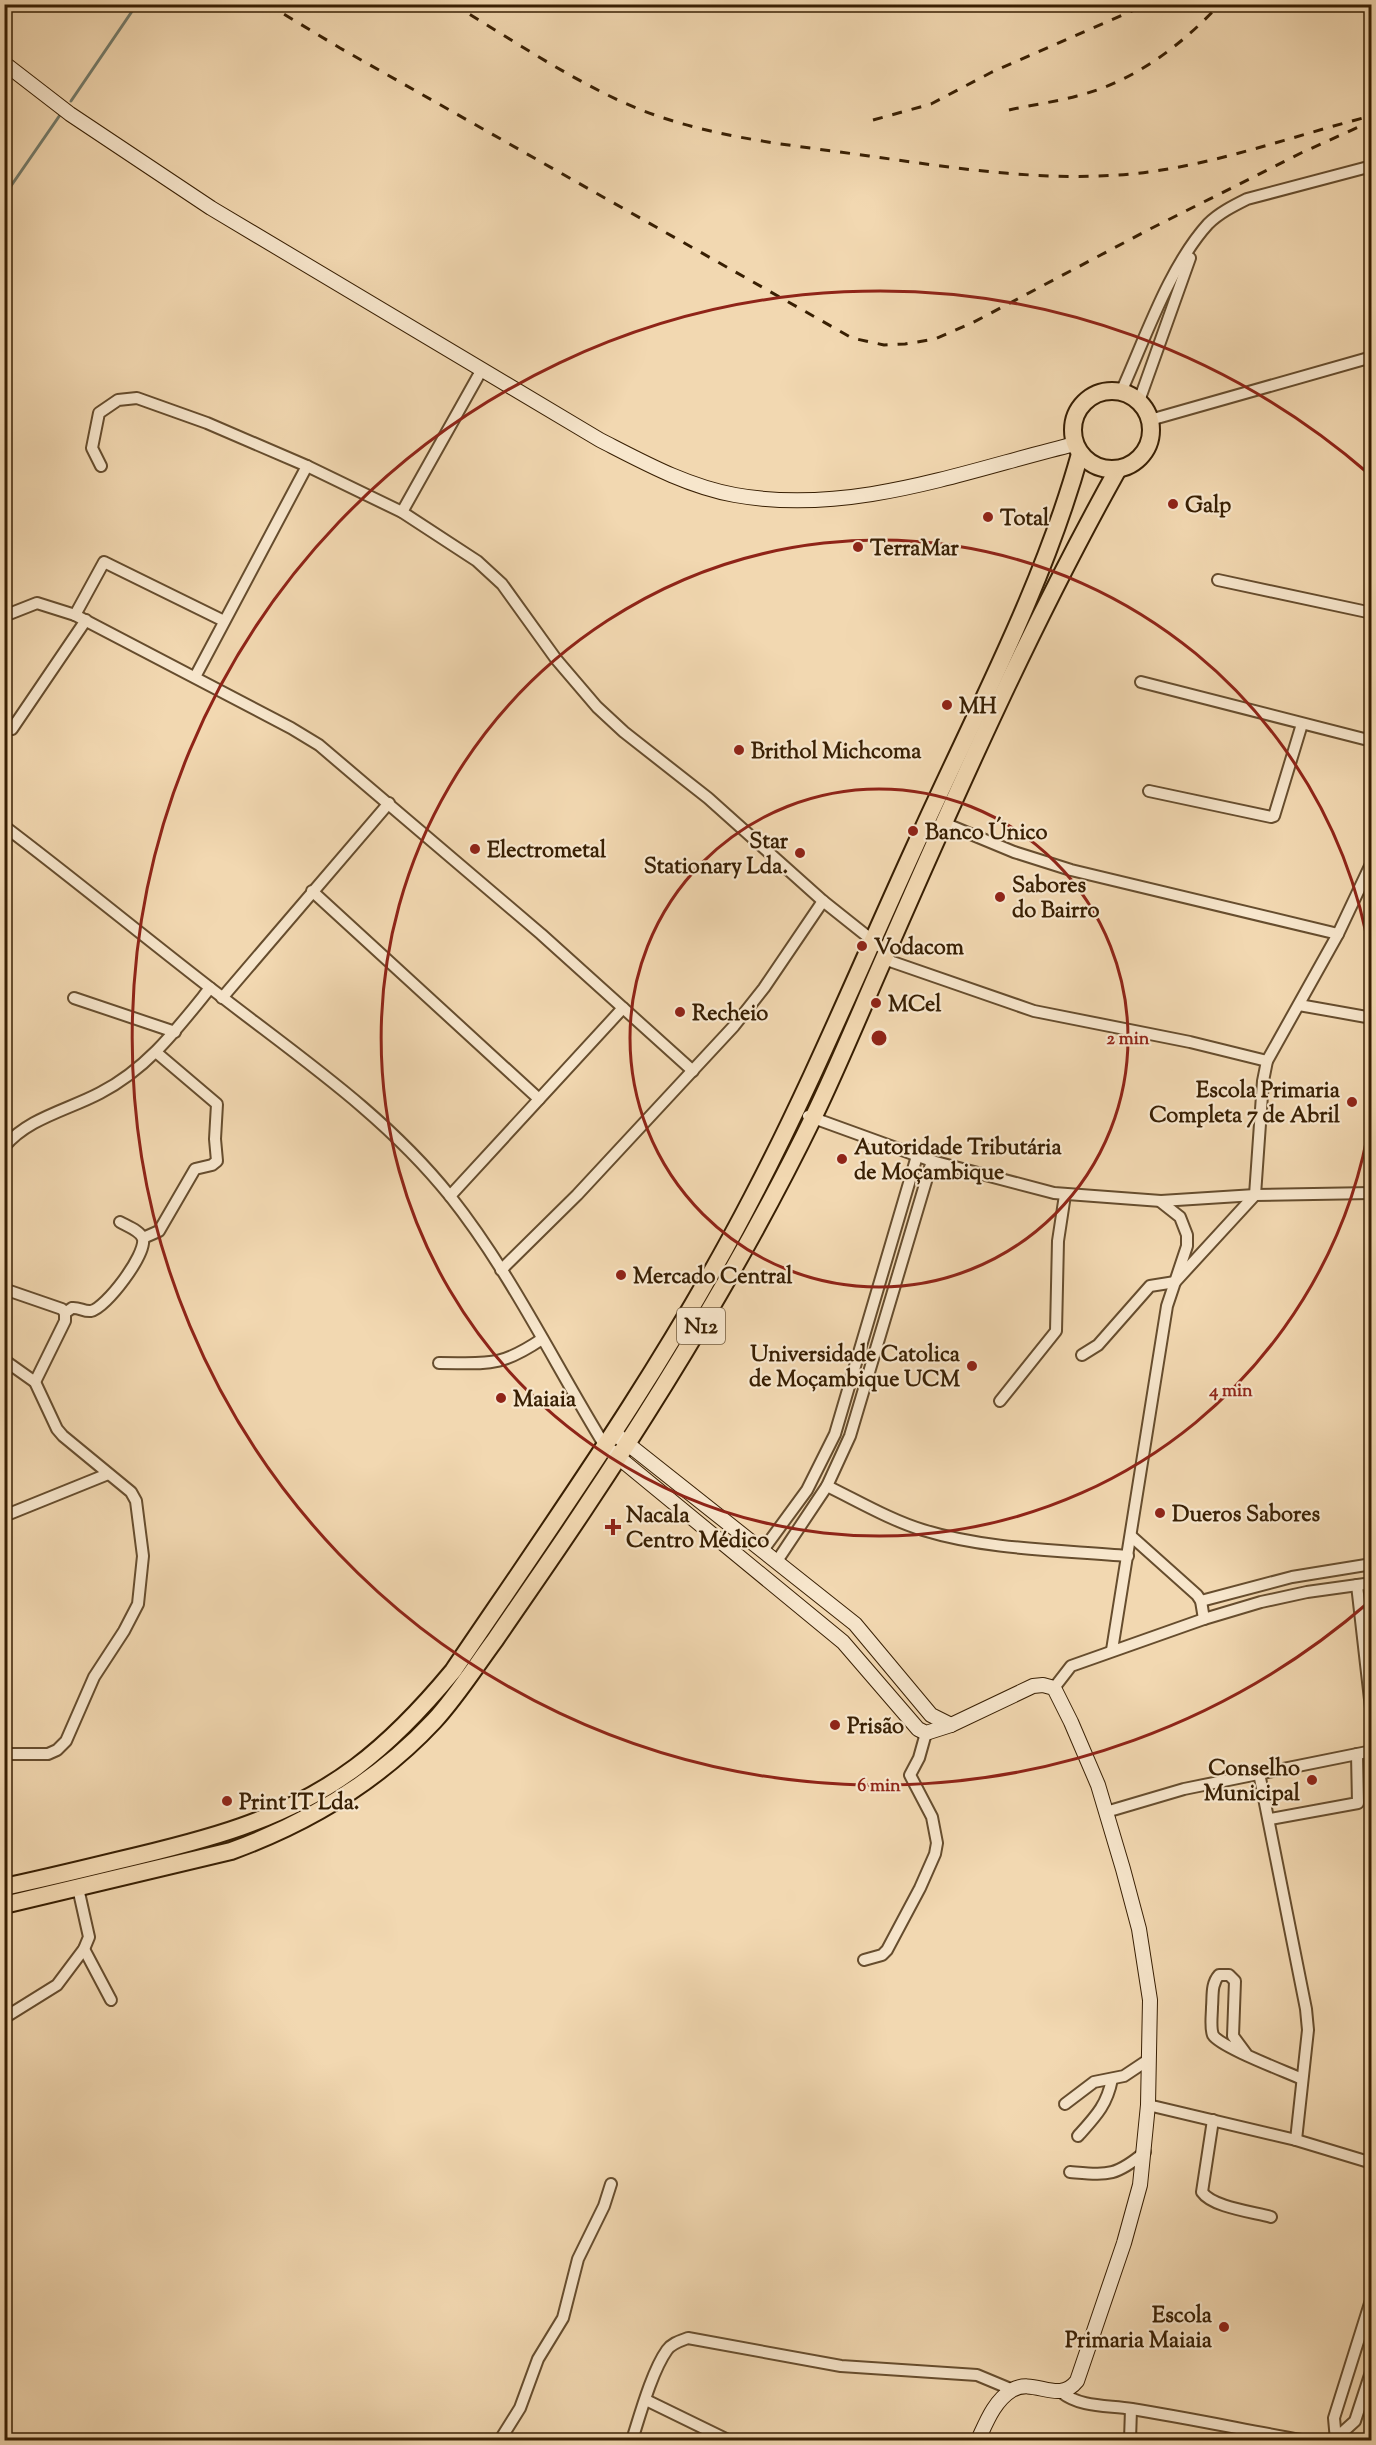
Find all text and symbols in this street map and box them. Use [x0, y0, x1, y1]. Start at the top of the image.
place label: Galp [1185, 491, 1231, 523]
marker: Galp [1166, 497, 1180, 511]
place label: Total [1000, 504, 1050, 536]
marker: Total [981, 510, 995, 524]
place label: TerraMar [870, 534, 959, 566]
marker: TerraMar [851, 540, 865, 554]
place label: MH [959, 692, 997, 724]
marker: MH [940, 698, 954, 712]
place label: Brithol Michcoma [751, 737, 922, 769]
marker: Brithol Michcoma [732, 743, 746, 757]
place label: Banco Único [925, 816, 1048, 850]
marker: Banco Único [906, 824, 920, 838]
place label: Star Stationary Lda. [644, 827, 789, 884]
place label: Electrometal [487, 836, 607, 868]
marker: Electrometal [468, 842, 482, 856]
marker: Star Stationary Lda. [793, 846, 807, 860]
place label: Sabores do Bairro [1012, 871, 1100, 928]
marker: Sabores do Bairro [993, 890, 1007, 904]
place label: Vodacom [874, 933, 965, 965]
marker: Vodacom [855, 939, 869, 953]
place label: MCel [888, 990, 942, 1022]
marker: MCel [869, 996, 883, 1010]
place label: Recheio [692, 999, 768, 1031]
marker: Recheio [673, 1005, 687, 1019]
text: 2 min [1107, 1027, 1150, 1053]
centre of rings [869, 1028, 889, 1048]
place label: Escola Primaria Completa 7 de Abril [1149, 1076, 1341, 1133]
marker: Escola Primaria Completa 7 de Abril [1345, 1095, 1359, 1109]
place label: Autoridade Tributária de Moçambique [854, 1133, 1063, 1190]
marker: Autoridade Tributária de Moçambique [835, 1152, 849, 1166]
place label: Mercado Central [633, 1262, 793, 1294]
marker: Mercado Central [614, 1268, 628, 1282]
road number: N12 [677, 1308, 725, 1344]
place label: Universidade Catolica de Moçambique UCM [749, 1340, 961, 1397]
marker: Universidade Catolica de Moçambique UCM [965, 1359, 979, 1373]
text: 4 min [1208, 1379, 1253, 1405]
place label: Maiaia [513, 1385, 577, 1417]
marker: Maiaia [494, 1391, 508, 1405]
place label: Dueros Sabores [1172, 1500, 1321, 1532]
place label: Nacala Centro Médico [626, 1501, 769, 1558]
marker: Dueros Sabores [1153, 1506, 1167, 1520]
marker: Nacala Centro Médico [604, 1518, 622, 1536]
place label: Prisão [847, 1712, 904, 1744]
marker: Prisão [828, 1718, 842, 1732]
place label: Conselho Municipal [1204, 1754, 1301, 1811]
marker: Conselho Municipal [1305, 1773, 1319, 1787]
text: 6 min [857, 1774, 901, 1800]
place label: Print IT Lda. [239, 1788, 359, 1820]
marker: Print IT Lda. [220, 1794, 234, 1808]
place label: Escola Primaria Maiaia [1065, 2301, 1213, 2358]
marker: Escola Primaria Maiaia [1217, 2320, 1231, 2334]

